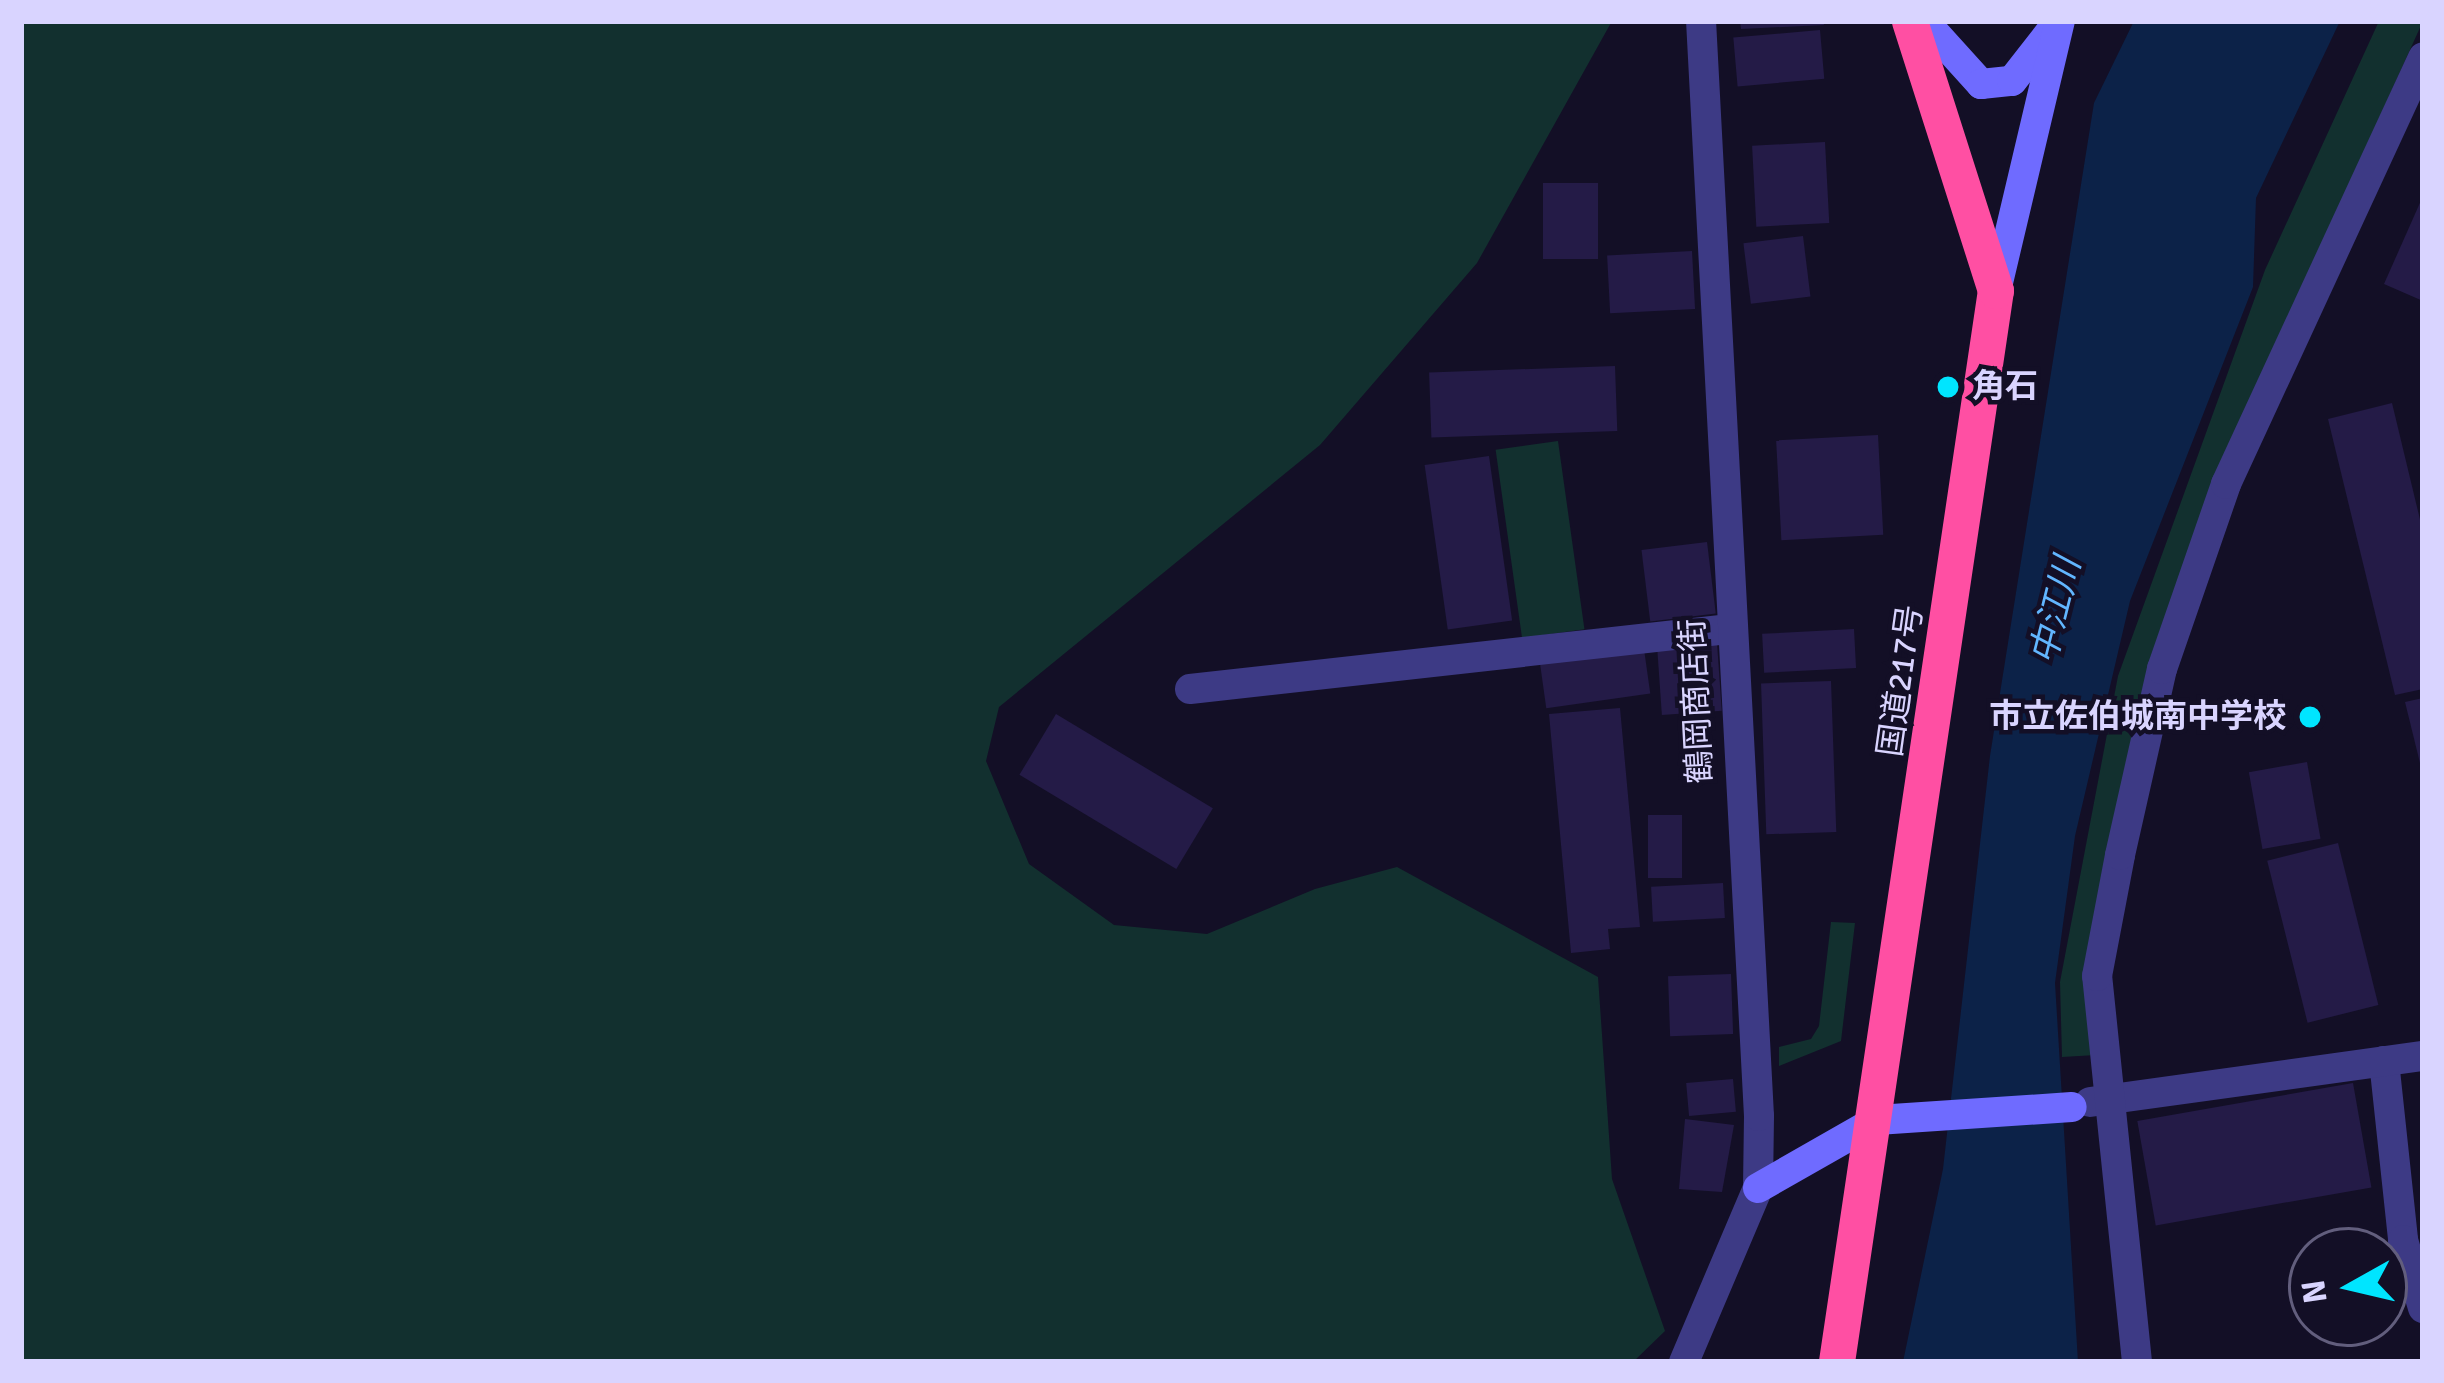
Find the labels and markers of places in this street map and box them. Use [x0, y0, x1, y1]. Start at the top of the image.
place label: 角石 [1972, 367, 2038, 407]
marker: 角石 [1935, 374, 1961, 400]
place label: 市立佐伯城南中学校 [1989, 697, 2286, 737]
marker: 市立佐伯城南中学校 [2297, 704, 2323, 730]

